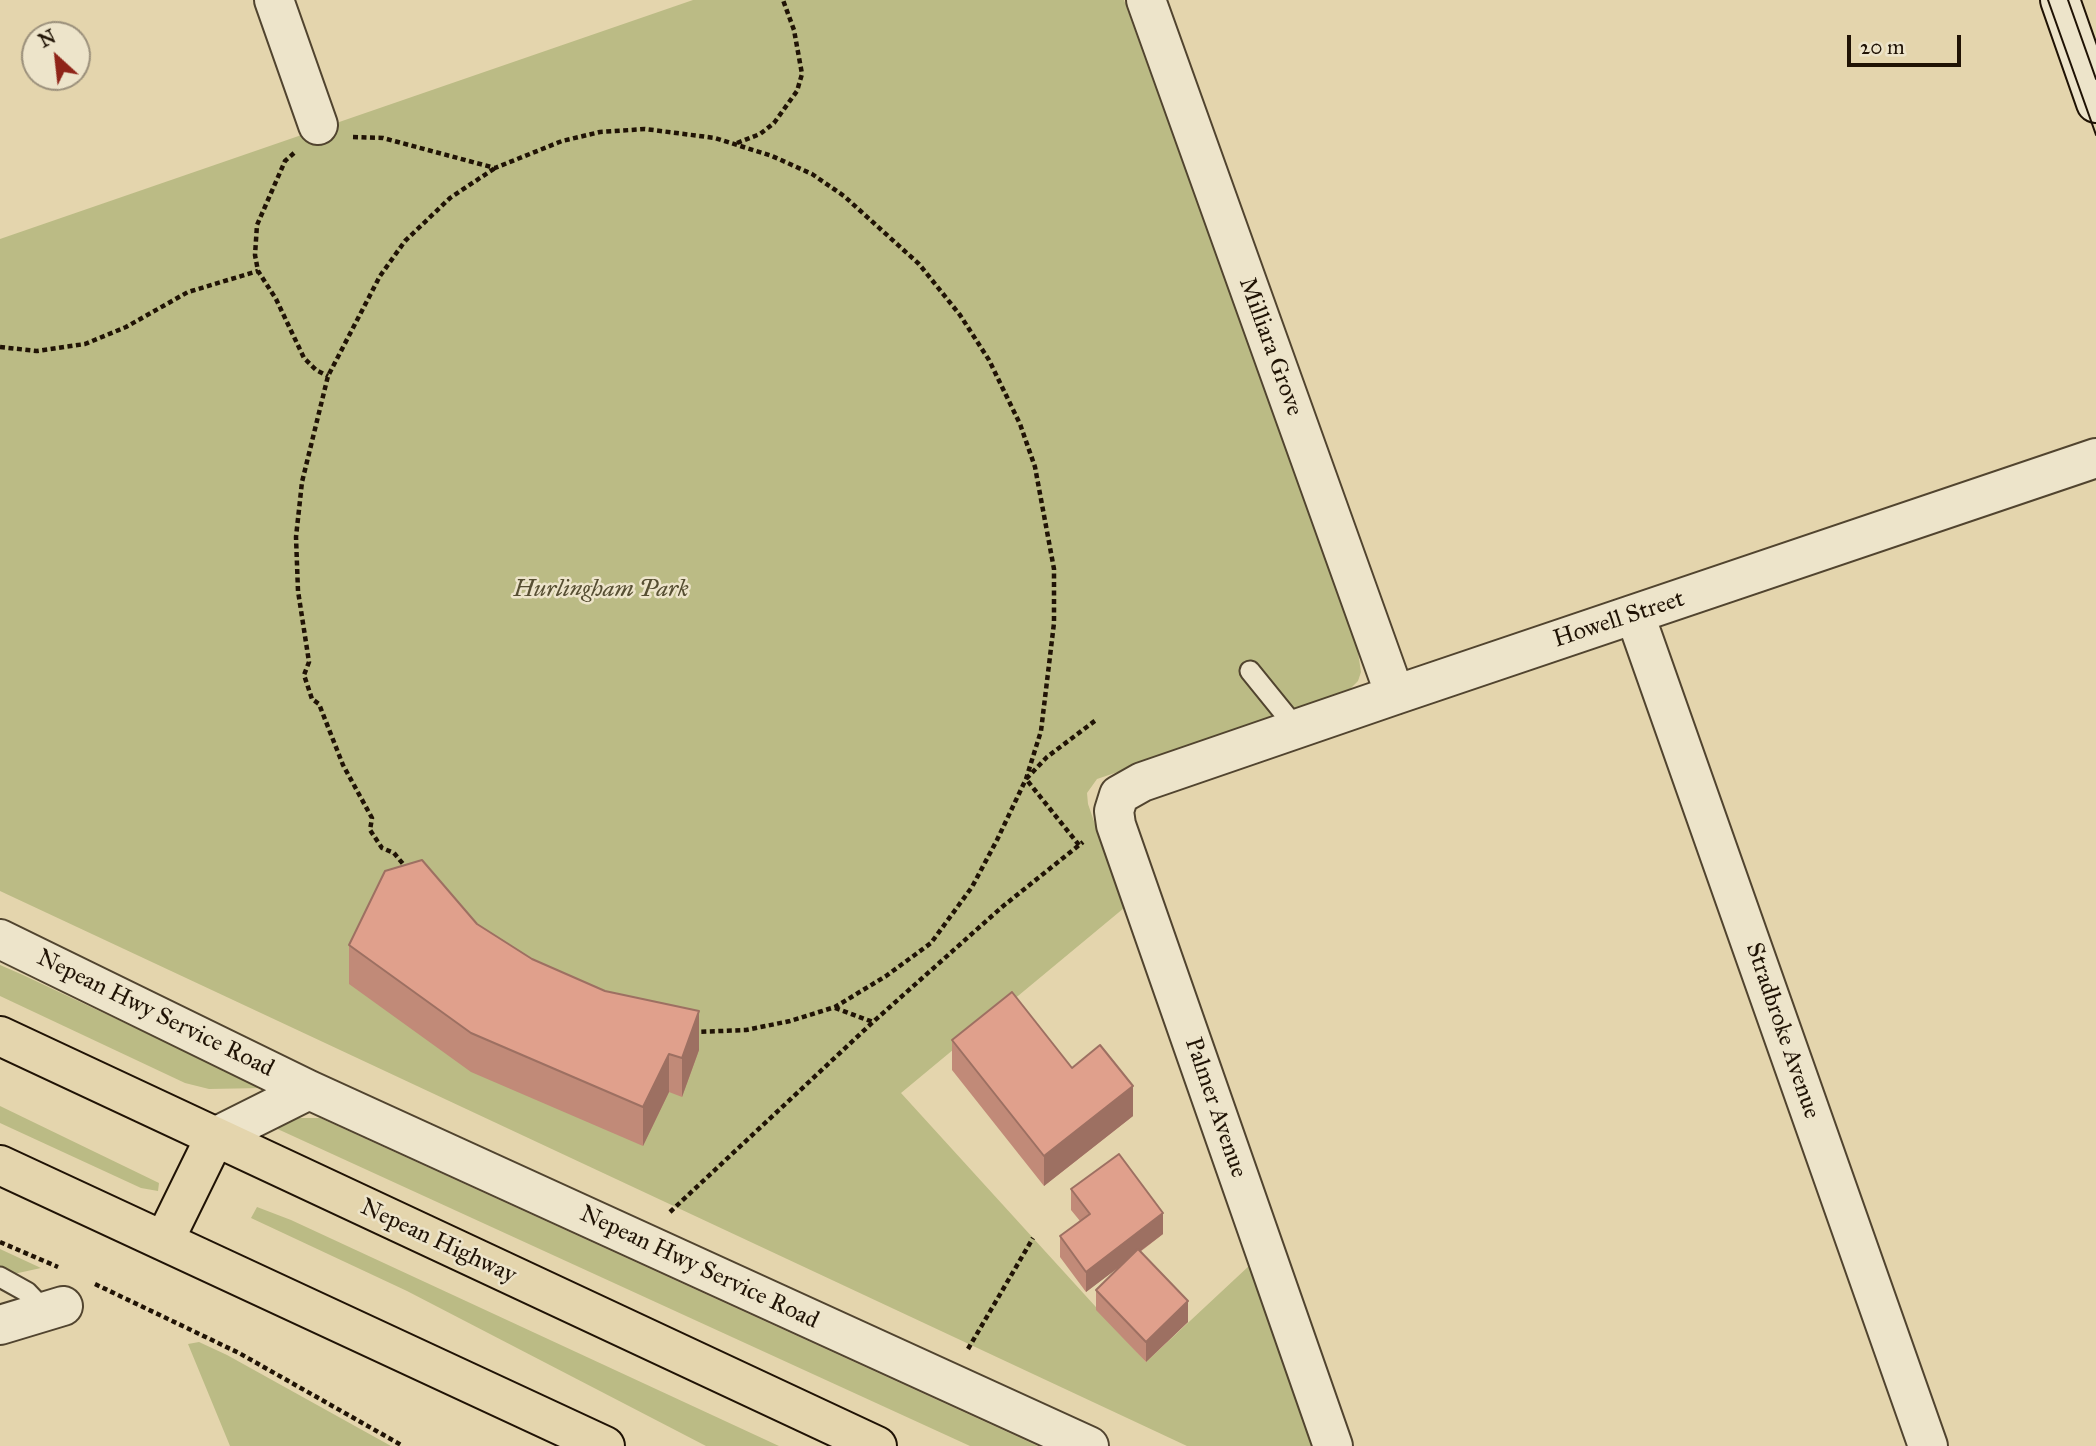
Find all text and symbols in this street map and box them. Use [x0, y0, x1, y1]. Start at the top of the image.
north arrow [21, 21, 91, 91]
scale bar [1851, 21, 1965, 65]
text: N [35, 25, 60, 53]
text: 20 m [1860, 34, 1905, 60]
street label: Milliara Grove [1232, 274, 1308, 420]
park label: Hurlingham Park [513, 576, 689, 604]
street label: Howell Street [1550, 585, 1688, 655]
street label: Stradbroke Avenue [1738, 939, 1826, 1123]
street label: Nepean Hwy Service Road [32, 944, 278, 1084]
street label: Palmer Avenue [1178, 1034, 1252, 1182]
street label: Nepean Highway [355, 1193, 521, 1291]
street label: Nepean Hwy Service Road [575, 1200, 823, 1336]

